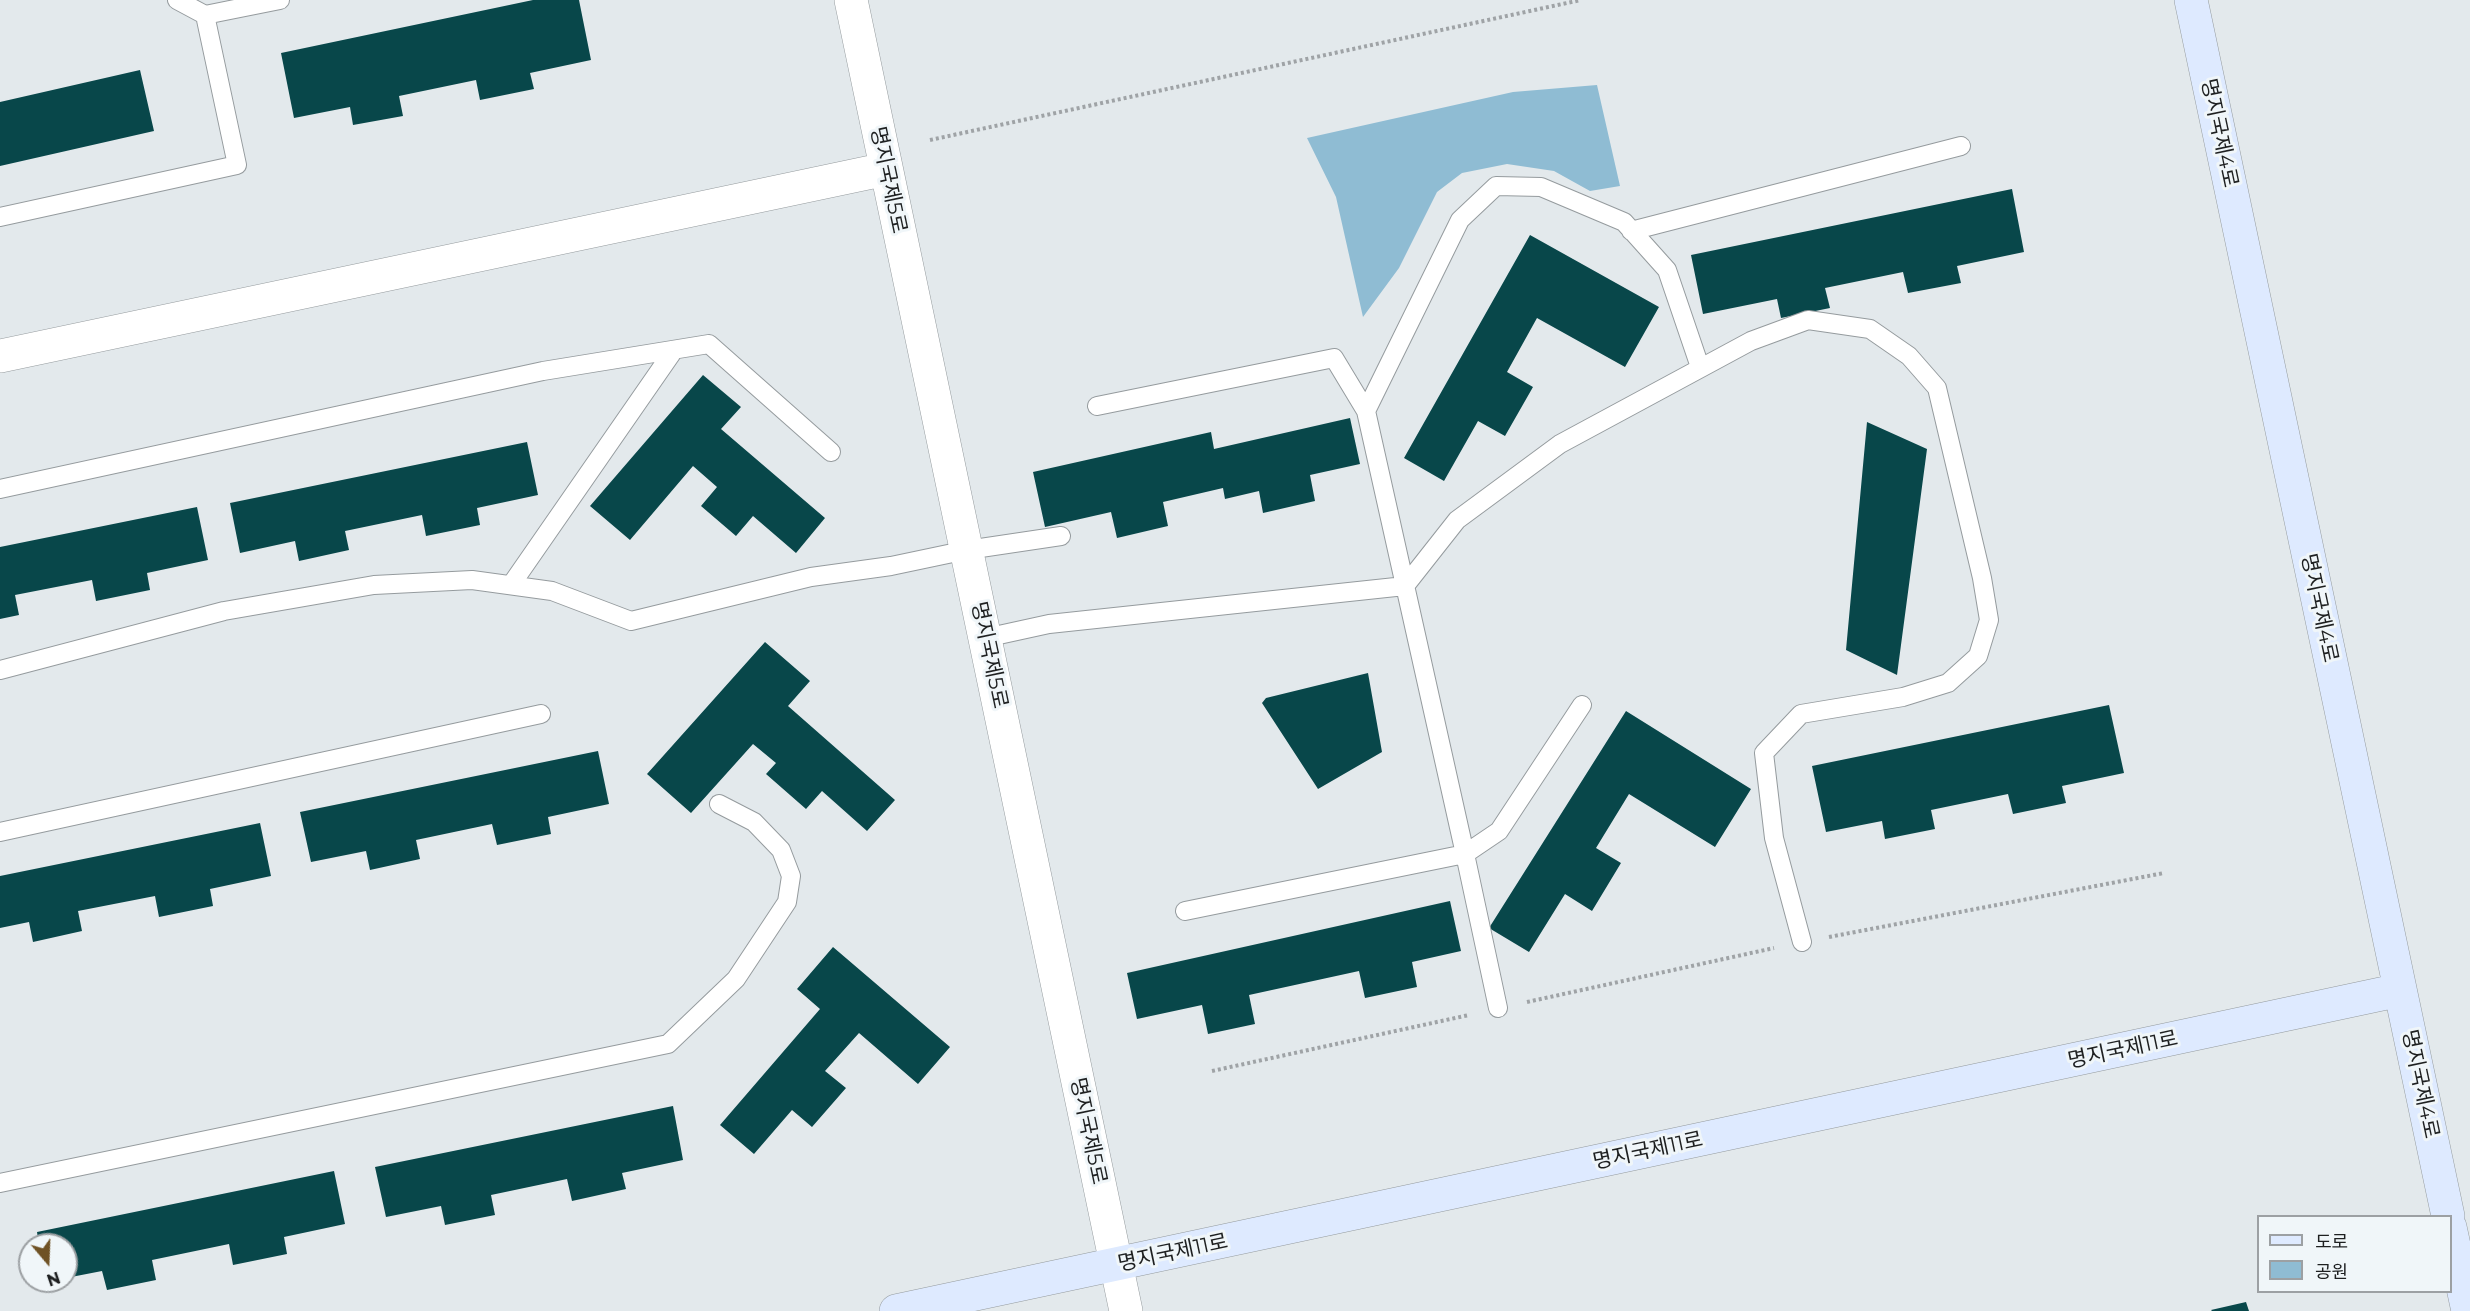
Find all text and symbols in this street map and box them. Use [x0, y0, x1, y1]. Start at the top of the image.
street label: 명지국제4로 [2195, 76, 2243, 190]
street label: 명지국제5로 [864, 124, 912, 236]
street label: 명지국제4로 [2295, 551, 2343, 665]
street label: 명지국제5로 [965, 599, 1013, 711]
street label: 명지국제11로 [2066, 1026, 2180, 1074]
street label: 명지국제4로 [2396, 1027, 2444, 1141]
street label: 명지국제5로 [1064, 1075, 1112, 1187]
street label: 명지국제11로 [1591, 1127, 1705, 1175]
legend [2257, 1215, 2452, 1293]
street label: 명지국제11로 [1116, 1229, 1230, 1277]
text: 도로 [2315, 1231, 2348, 1253]
north arrow [18, 1233, 78, 1293]
text: 공원 [2315, 1261, 2348, 1283]
text: N [44, 1268, 63, 1290]

